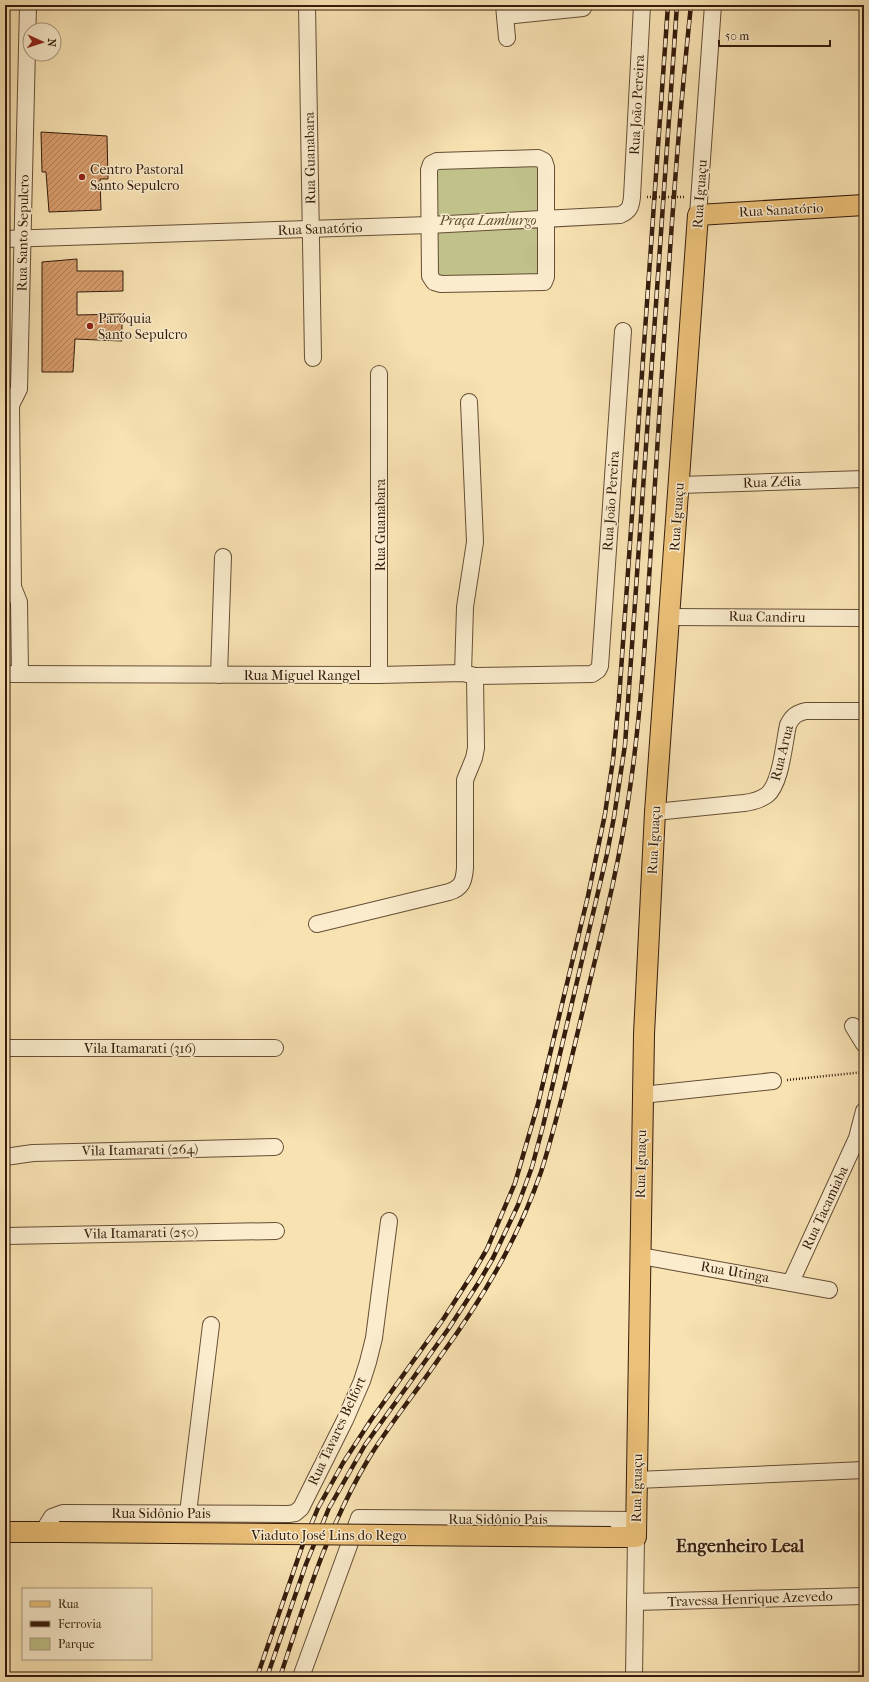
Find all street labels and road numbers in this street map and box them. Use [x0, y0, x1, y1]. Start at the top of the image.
street label: Rua João Pereira [626, 54, 648, 156]
street label: Rua Guanabara [301, 111, 319, 204]
street label: Rua Iguaçu [689, 159, 711, 229]
street label: Rua Santo Sepulcro [13, 175, 33, 291]
street label: Rua Sanatório [738, 199, 824, 221]
street label: Rua Sanatório [277, 219, 363, 239]
street label: Rua João Pereira [599, 450, 623, 552]
street label: Rua Zélia [743, 472, 802, 492]
street label: Rua Guanabara [372, 478, 389, 571]
street label: Rua Iguaçu [666, 482, 688, 552]
street label: Rua Candiru [728, 608, 806, 626]
street label: Rua Miguel Rangel [244, 667, 360, 684]
street label: Rua Arua [767, 723, 797, 783]
street label: Rua Iguaçu [644, 805, 664, 875]
street label: Vila Itamarati (316) [83, 1040, 196, 1057]
street label: Rua Iguaçu [632, 1129, 650, 1199]
street label: Vila Itamarati (264) [80, 1140, 199, 1160]
street label: Rua Tacamiaba [798, 1163, 852, 1253]
street label: Vila Itamarati (250) [83, 1223, 199, 1243]
street label: Rua Utinga [699, 1258, 771, 1286]
street label: Rua Tavares Belfort [304, 1374, 370, 1488]
street label: Rua Iguaçu [628, 1453, 646, 1523]
street label: Rua Sidônio Pais [111, 1505, 211, 1522]
street label: Rua Sidônio Pais [448, 1511, 548, 1528]
street label: Viaduto José Lins do Rego [250, 1527, 407, 1544]
street label: Travessa Henrique Azevedo [667, 1588, 833, 1610]

